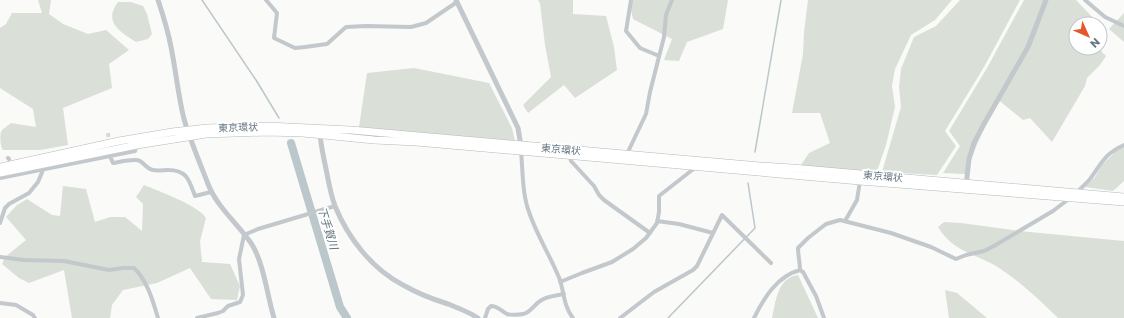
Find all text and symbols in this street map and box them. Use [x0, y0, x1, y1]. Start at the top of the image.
north arrow [1068, 16, 1108, 56]
text: N [1086, 34, 1104, 52]
street label: 東京環状 [218, 119, 258, 136]
street label: 東京環状 [540, 140, 582, 159]
street label: 東京環状 [862, 167, 904, 186]
water label: 下手賀川 [314, 205, 342, 252]

